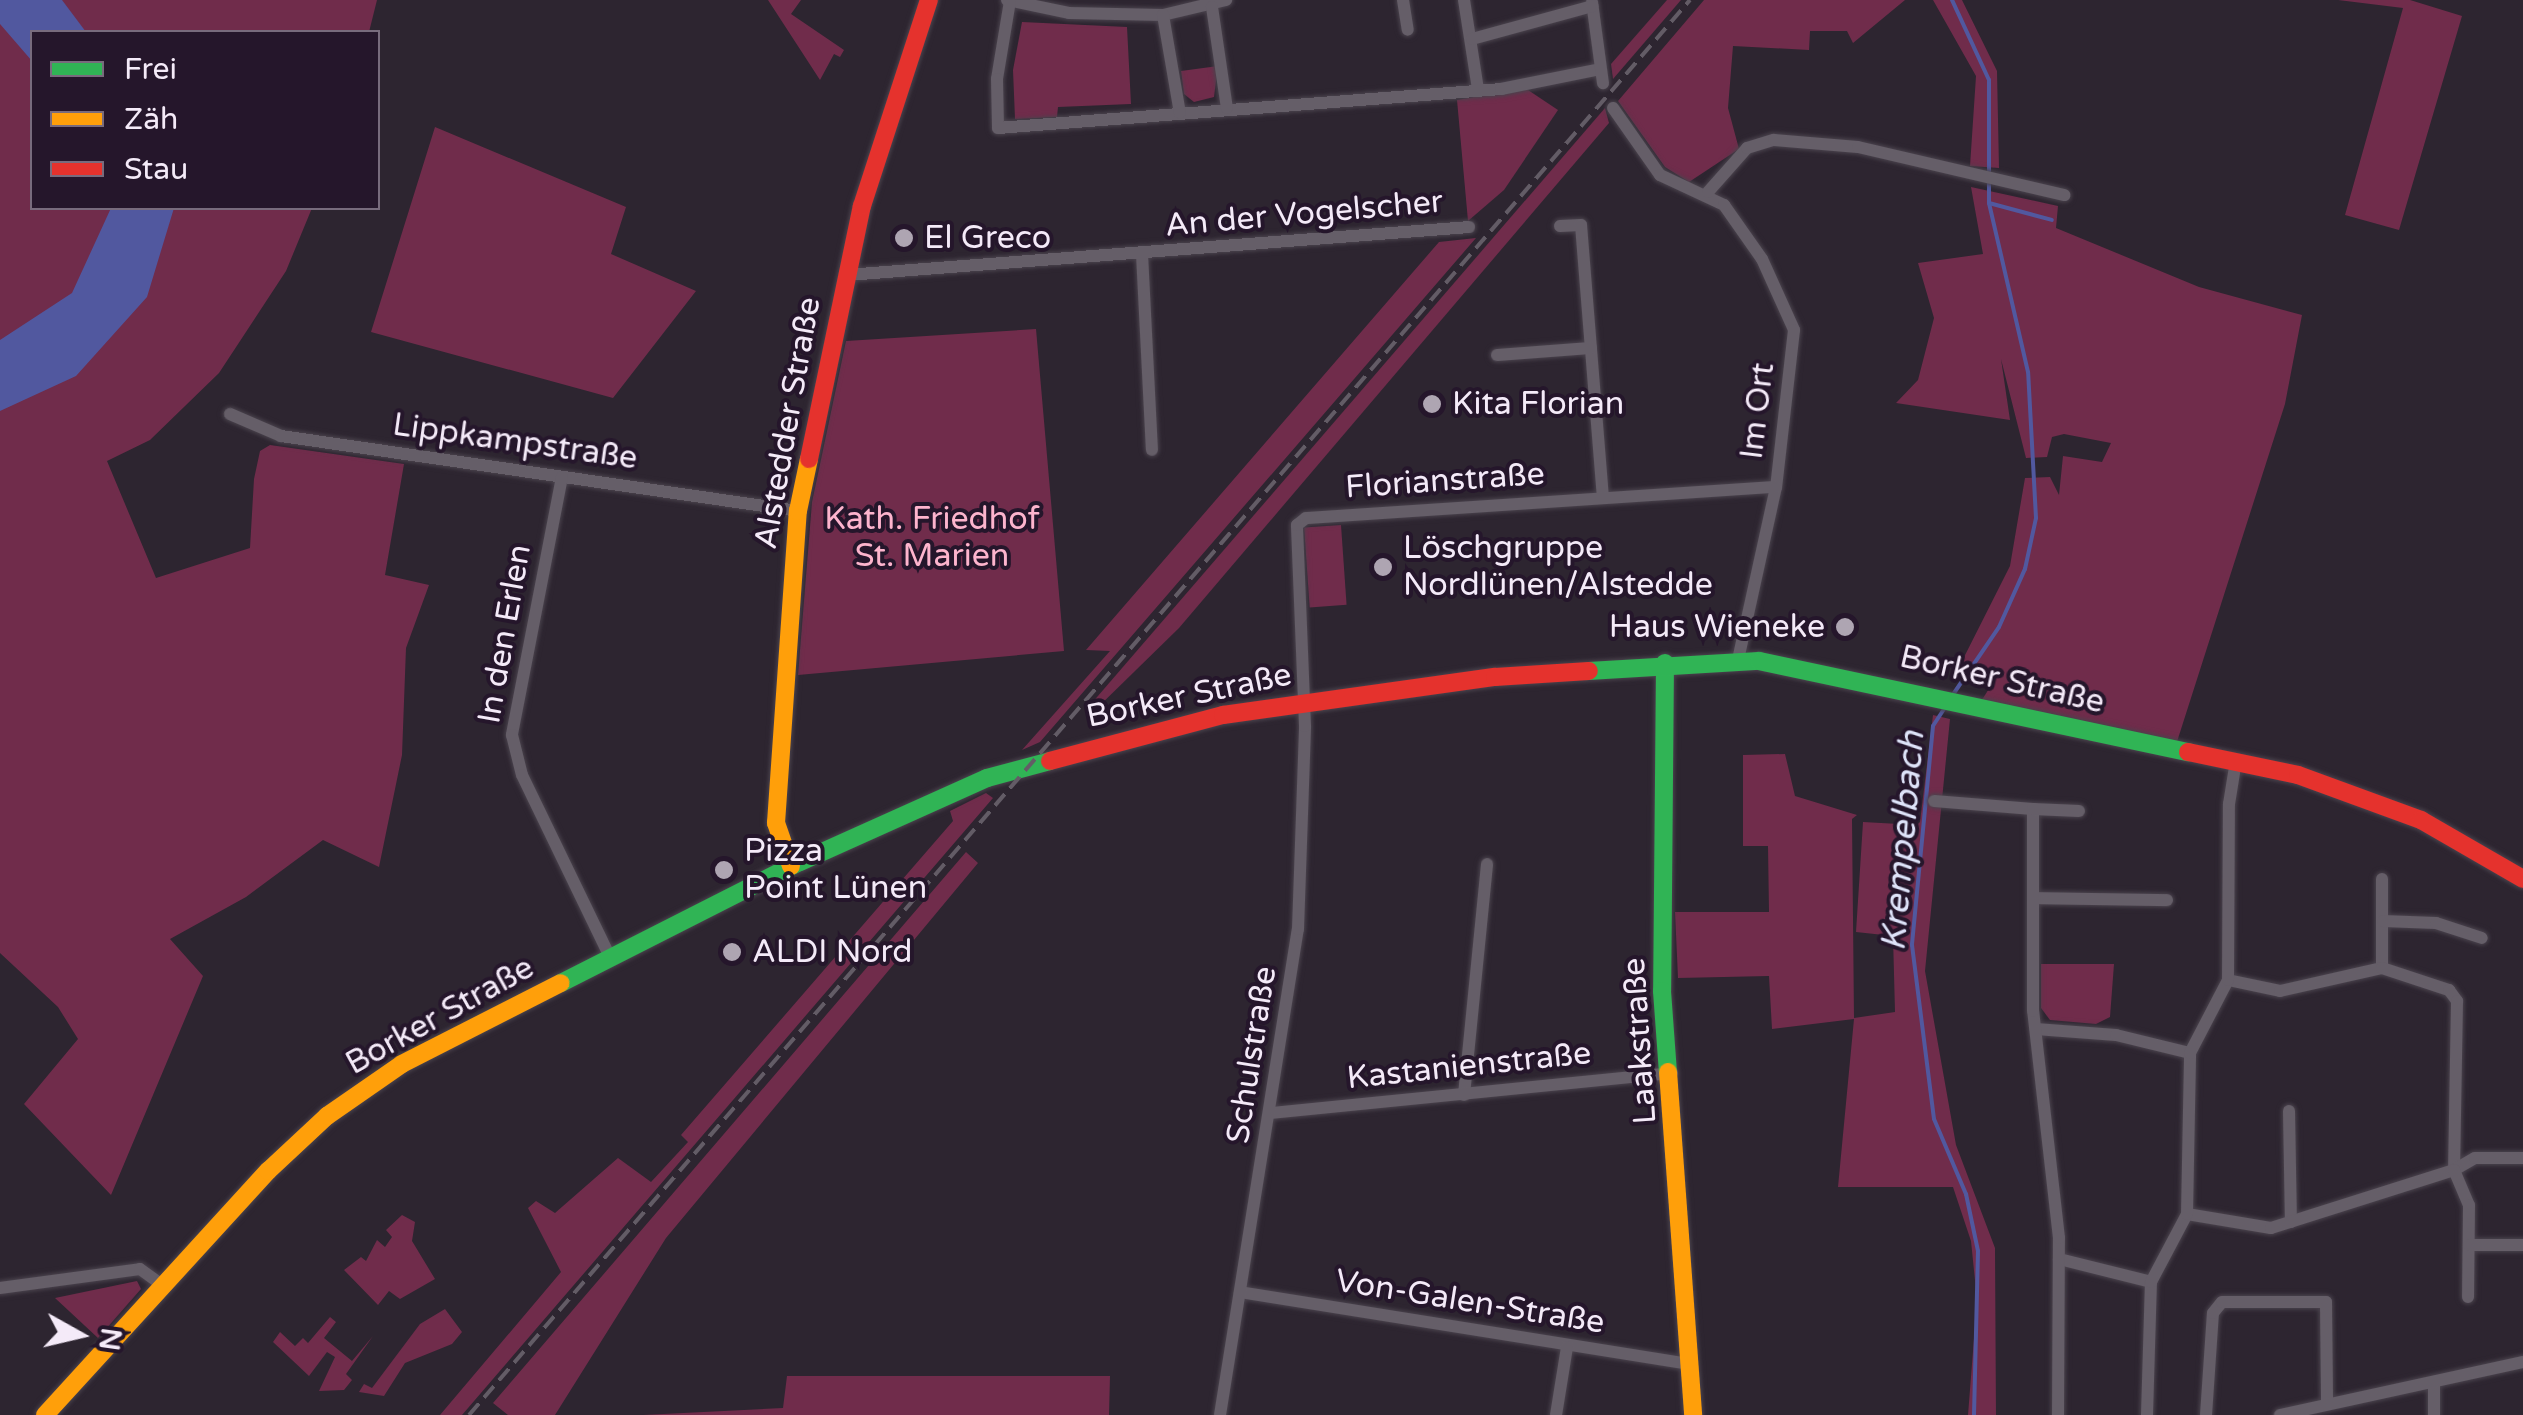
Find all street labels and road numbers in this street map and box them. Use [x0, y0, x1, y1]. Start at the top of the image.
street label: An der Vogelscher [1163, 183, 1445, 245]
street label: Alstedder Straße [747, 294, 829, 552]
street label: Im Ort [1733, 361, 1783, 461]
street label: Lippkampstraße [390, 406, 640, 478]
street label: Florianstraße [1344, 455, 1546, 507]
street label: In den Erlen [470, 542, 540, 726]
street label: Borker Straße [1896, 638, 2108, 722]
street label: Borker Straße [1083, 656, 1295, 736]
street label: Borker Straße [339, 949, 541, 1083]
street label: Laakstraße [1615, 956, 1665, 1126]
street label: Schulstraße [1219, 964, 1285, 1146]
street label: Kastanienstraße [1345, 1034, 1593, 1098]
street label: Von-Galen-Straße [1333, 1262, 1607, 1342]

